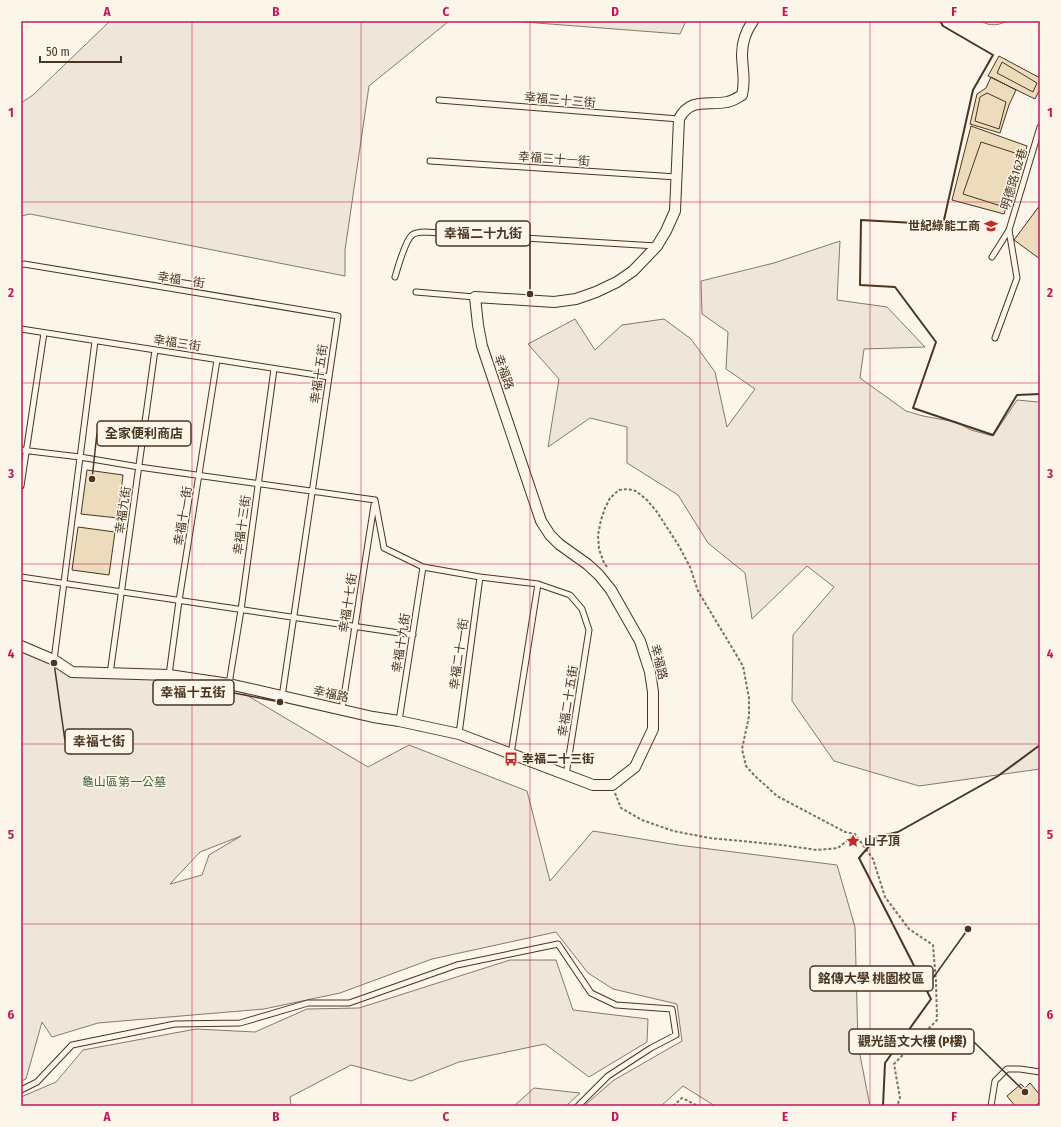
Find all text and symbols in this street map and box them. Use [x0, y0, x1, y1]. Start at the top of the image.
text: A [102, 4, 111, 19]
text: B [272, 4, 280, 19]
text: C [443, 4, 450, 19]
text: D [611, 4, 619, 19]
text: E [782, 4, 788, 19]
text: F [951, 4, 957, 19]
scale bar [40, 38, 121, 64]
text: 50 m [46, 45, 70, 59]
street label: 幸福三十三街 [524, 90, 596, 110]
text: 1 [8, 105, 14, 120]
text: 1 [1047, 105, 1053, 120]
street label: 明德路162巷 [998, 146, 1030, 212]
street label: 幸福三十一街 [518, 150, 590, 168]
school or university icon: 世紀綠能工商 [983, 218, 999, 234]
place label: 世紀綠能工商 [908, 219, 980, 233]
callout: 幸福二十九街 [436, 221, 530, 246]
text: 幸福二十九街 [444, 226, 522, 241]
street label: 幸福一街 [156, 269, 206, 291]
text: 2 [7, 285, 14, 300]
text: 2 [1046, 285, 1053, 300]
street label: 幸福三街 [152, 332, 202, 354]
street label: 幸福十五街 [308, 343, 330, 405]
street label: 幸福路 [492, 353, 516, 391]
callout: 全家便利商店 [97, 421, 191, 446]
text: 全家便利商店 [105, 426, 183, 441]
text: 3 [7, 466, 14, 481]
text: 3 [1046, 466, 1053, 481]
street label: 幸福九街 [113, 485, 133, 535]
street label: 幸福十一街 [171, 485, 195, 547]
street label: 幸福十三街 [231, 494, 253, 556]
street label: 幸福十七街 [336, 572, 360, 634]
street label: 幸福十九街 [389, 612, 413, 674]
street label: 幸福二十一街 [447, 617, 471, 691]
street label: 幸福路 [648, 643, 670, 681]
text: 4 [8, 646, 15, 661]
text: 4 [1047, 646, 1054, 661]
street label: 幸福二十五街 [555, 664, 581, 738]
callout: 幸福十五街 [153, 680, 234, 705]
street label: 幸福路 [312, 683, 350, 705]
text: 幸福十五街 [160, 685, 226, 700]
callout: 幸福七街 [65, 729, 133, 754]
text: 幸福七街 [73, 734, 125, 749]
bus stop icon: 幸福二十三街 [503, 751, 519, 767]
place label: 幸福二十三街 [522, 752, 594, 766]
park label: 龜山區第一公墓 [82, 775, 166, 789]
text: 5 [8, 827, 14, 842]
text: 5 [1047, 827, 1053, 842]
place icon: 山子頂 [845, 833, 861, 849]
place label: 山子頂 [864, 834, 900, 848]
callout: 銘傳大學 桃園校區 [810, 966, 933, 991]
text: 銘傳大學 桃園校區 [818, 971, 924, 986]
text: 6 [8, 1007, 15, 1022]
text: 6 [1047, 1007, 1054, 1022]
callout: 觀光語文大樓 (P樓) [849, 1029, 974, 1054]
text: 觀光語文大樓 (P樓) [858, 1034, 966, 1049]
text: A [102, 1109, 111, 1124]
text: B [272, 1109, 280, 1124]
text: C [443, 1109, 450, 1124]
text: D [611, 1109, 619, 1124]
text: E [782, 1109, 788, 1124]
text: F [951, 1109, 957, 1124]

